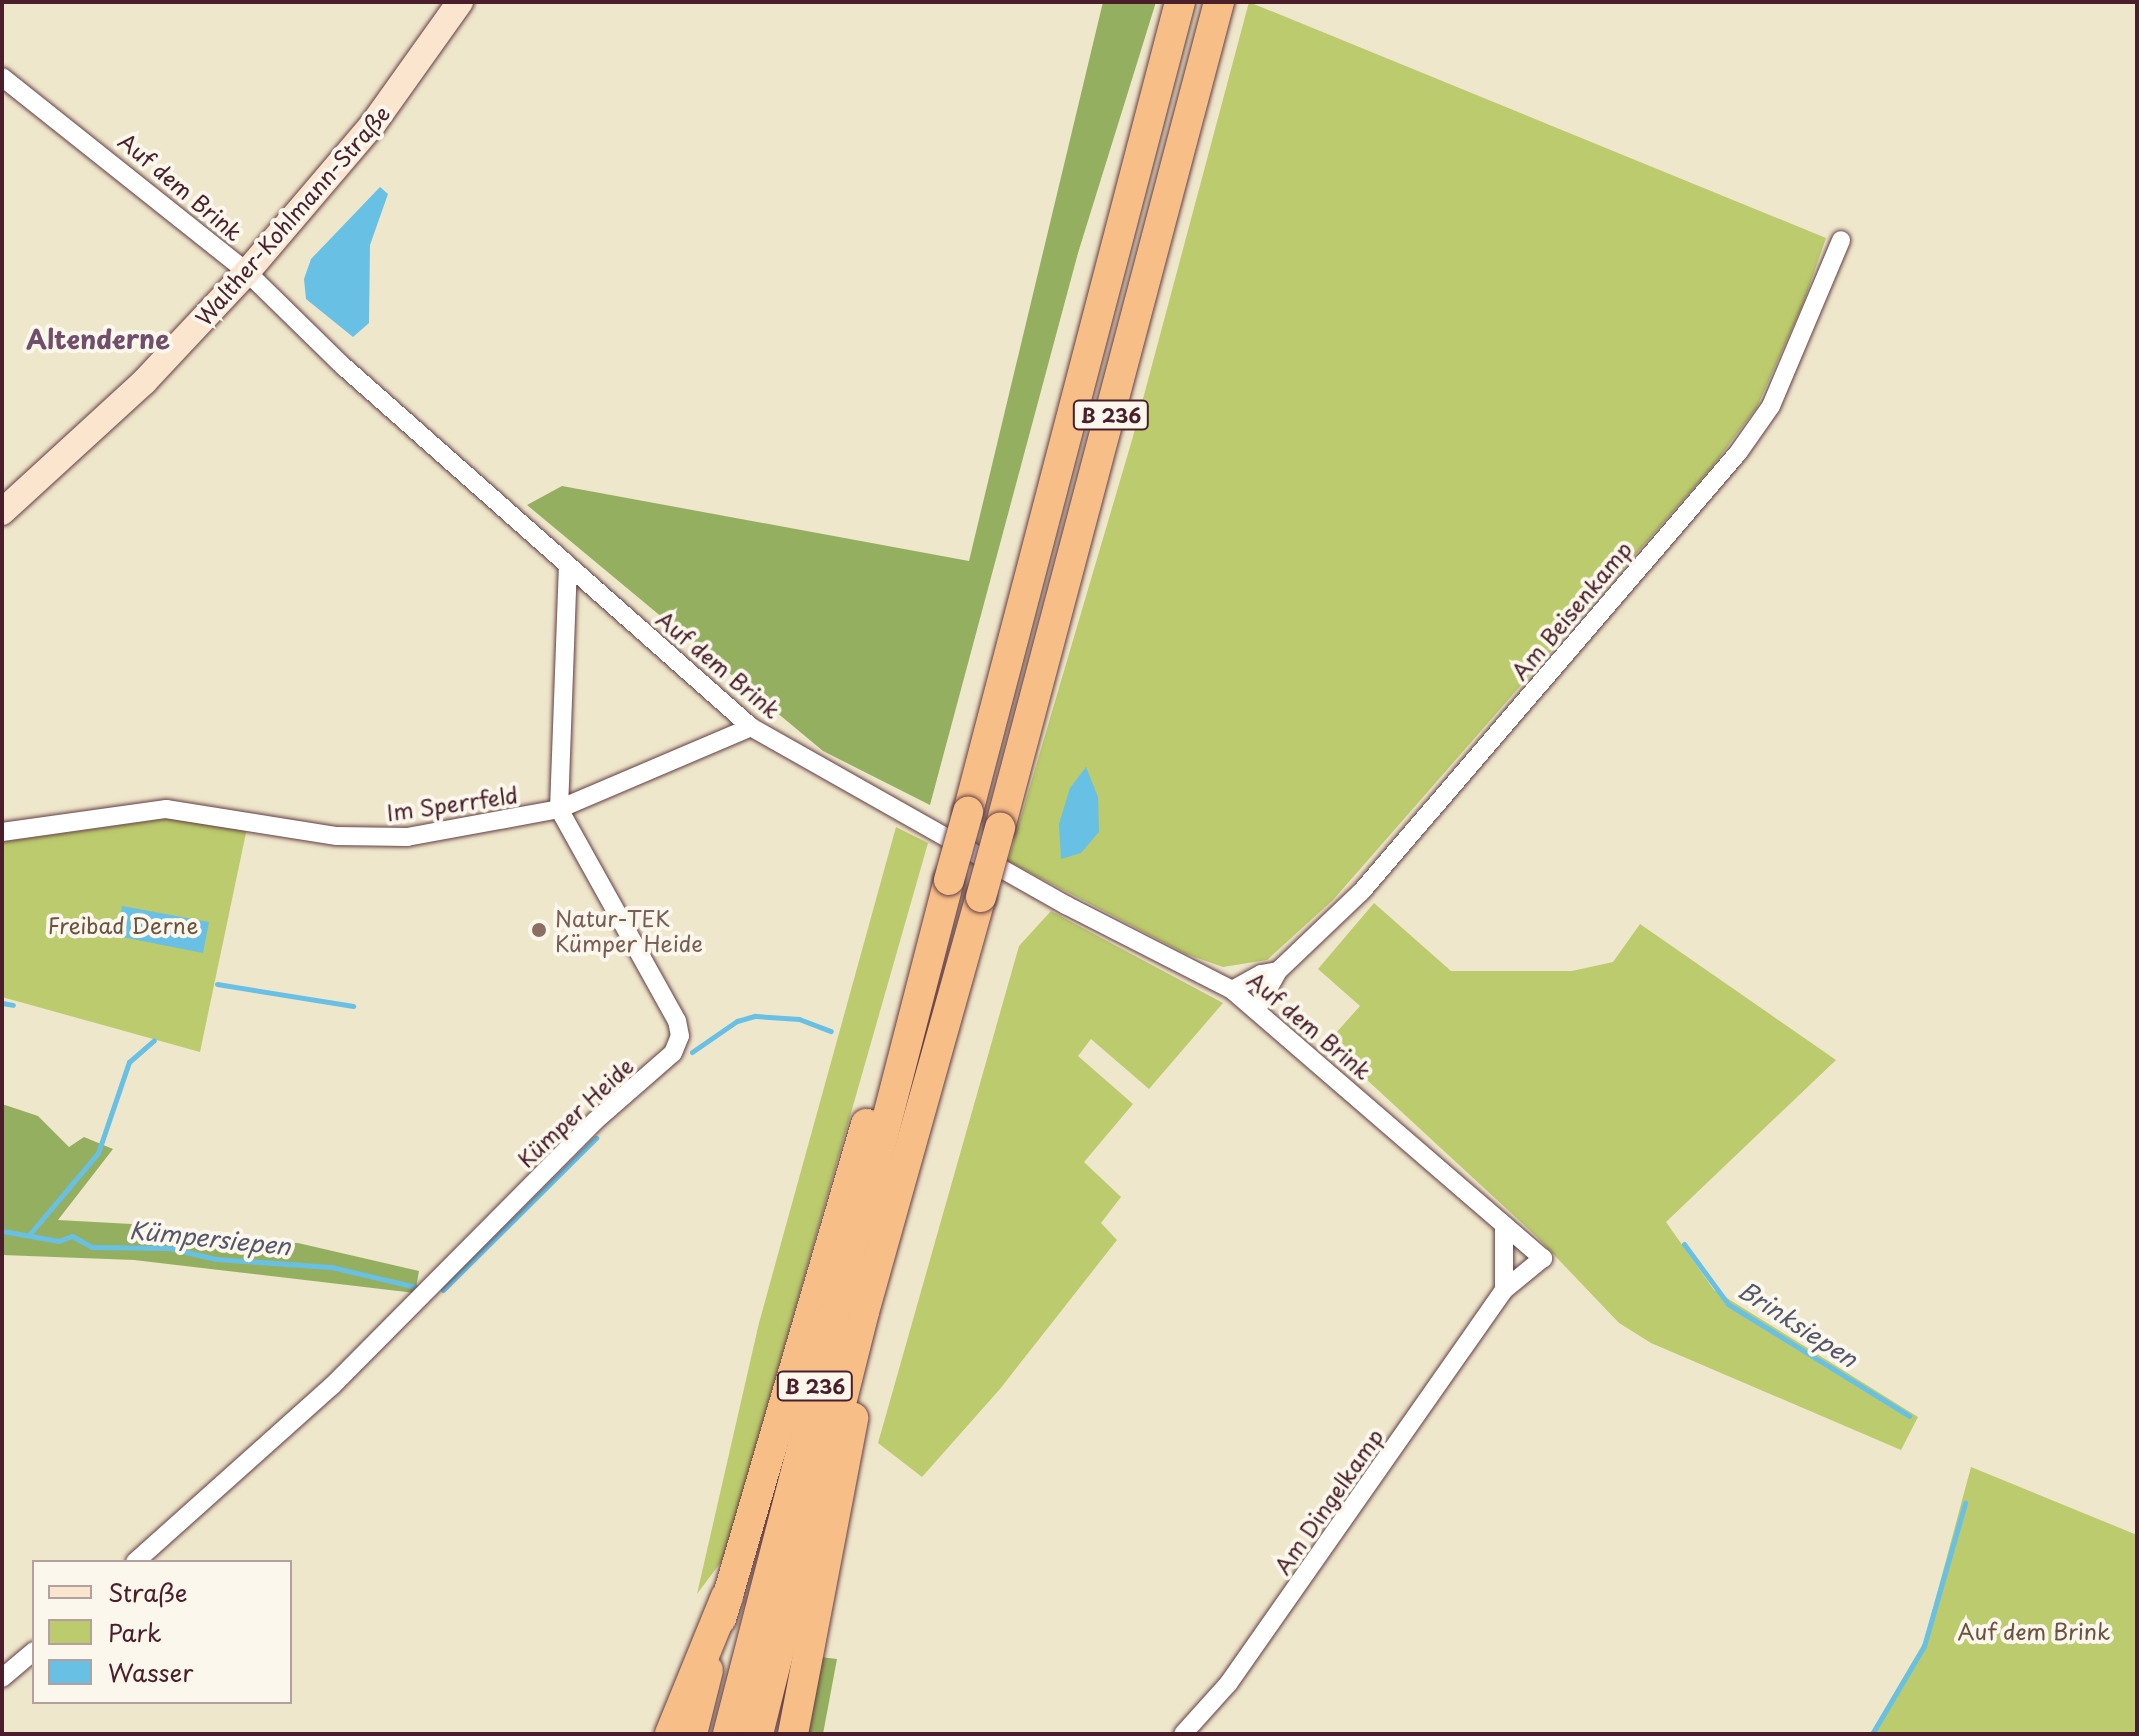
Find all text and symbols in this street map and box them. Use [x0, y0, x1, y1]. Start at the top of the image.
street label: Walther-Kohlmann-Straße [189, 100, 395, 330]
street label: Auf dem Brink [113, 126, 249, 246]
district label: Altenderne [26, 323, 170, 355]
road number: B 236 [1073, 399, 1149, 431]
street label: Am Beisenkamp [1506, 536, 1636, 684]
street label: Auf dem Brink [651, 604, 787, 724]
street label: Im Sperrfeld [385, 781, 519, 825]
place label: Natur-TEK Kümper Heide [555, 904, 702, 956]
park label: Freibad Derne [47, 912, 199, 938]
marker: Natur-TEK Kümper Heide [530, 921, 548, 939]
street label: Auf dem Brink [1242, 965, 1378, 1085]
street label: Kümper Heide [512, 1052, 638, 1172]
water label: Kümpersiepen [128, 1215, 292, 1261]
water label: Brinksiepen [1733, 1275, 1863, 1373]
road number: B 236 [777, 1370, 853, 1402]
street label: Am Dingelkamp [1268, 1423, 1388, 1579]
legend [32, 1560, 292, 1704]
text: Straße [108, 1574, 187, 1610]
text: Park [108, 1614, 162, 1650]
park label: Auf dem Brink [1957, 1618, 2111, 1644]
text: Wasser [108, 1654, 193, 1690]

